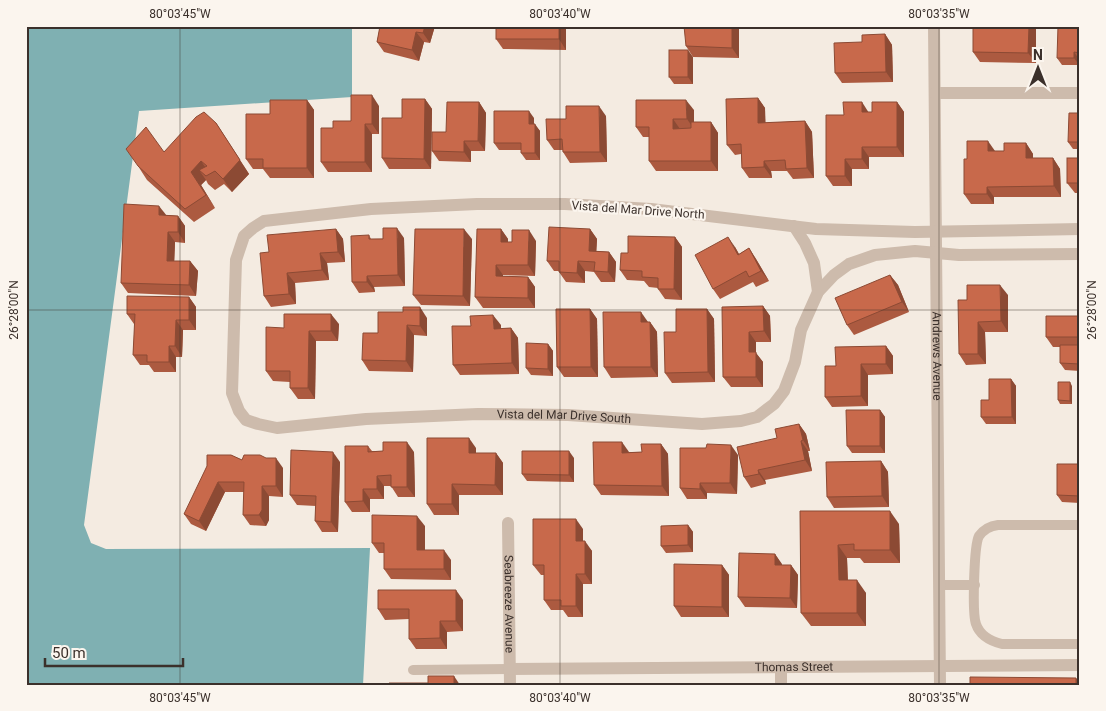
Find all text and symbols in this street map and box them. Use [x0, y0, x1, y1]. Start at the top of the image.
text: 80°03'45"W [149, 7, 211, 21]
text: 80°03'40"W [529, 7, 591, 21]
text: 80°03'35"W [908, 7, 970, 21]
north arrow [1014, 42, 1064, 92]
text: N [1033, 47, 1043, 63]
street label: Vista del Mar Drive North [571, 198, 705, 222]
text: 26°28'00"N [7, 280, 21, 340]
text: 26°28'00"N [1085, 280, 1099, 340]
street label: Andrews Avenue [930, 311, 944, 401]
street label: Vista del Mar Drive South [497, 407, 632, 426]
street label: Seabreeze Avenue [501, 555, 517, 653]
scale bar [45, 636, 182, 668]
text: 50 m [52, 644, 86, 662]
street label: Thomas Street [755, 660, 833, 674]
text: 80°03'45"W [149, 691, 211, 705]
text: 80°03'40"W [529, 691, 591, 705]
text: 80°03'35"W [908, 691, 970, 705]

